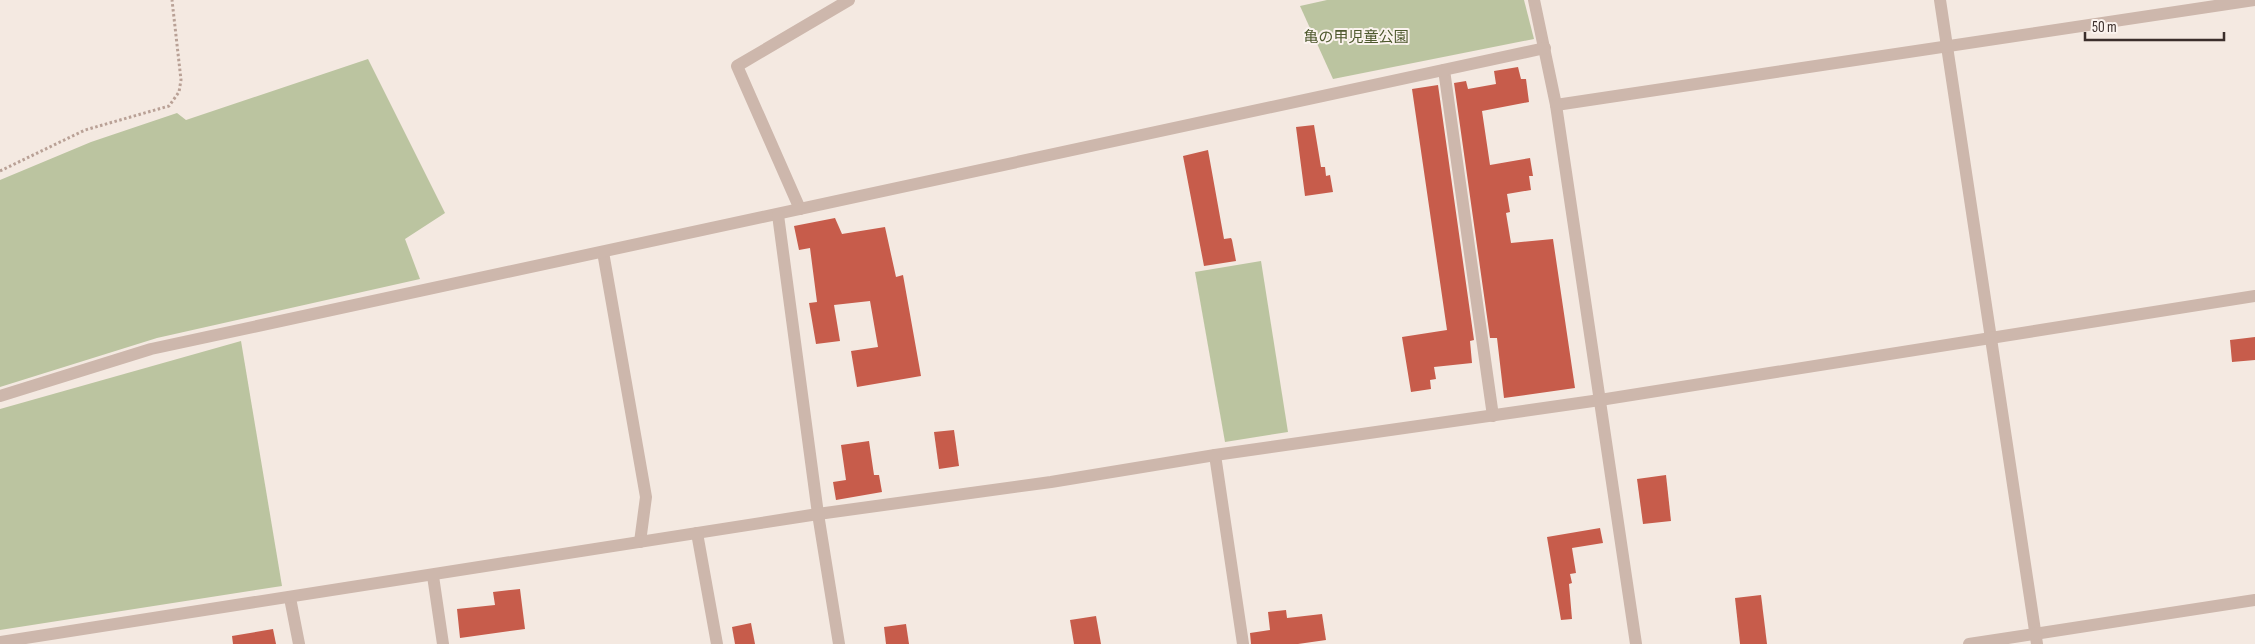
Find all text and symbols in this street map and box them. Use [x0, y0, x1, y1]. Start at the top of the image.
scale bar [2085, 10, 2224, 42]
text: 50 m [2092, 18, 2117, 37]
park label: 亀の甲児童公園 [1303, 28, 1409, 47]

